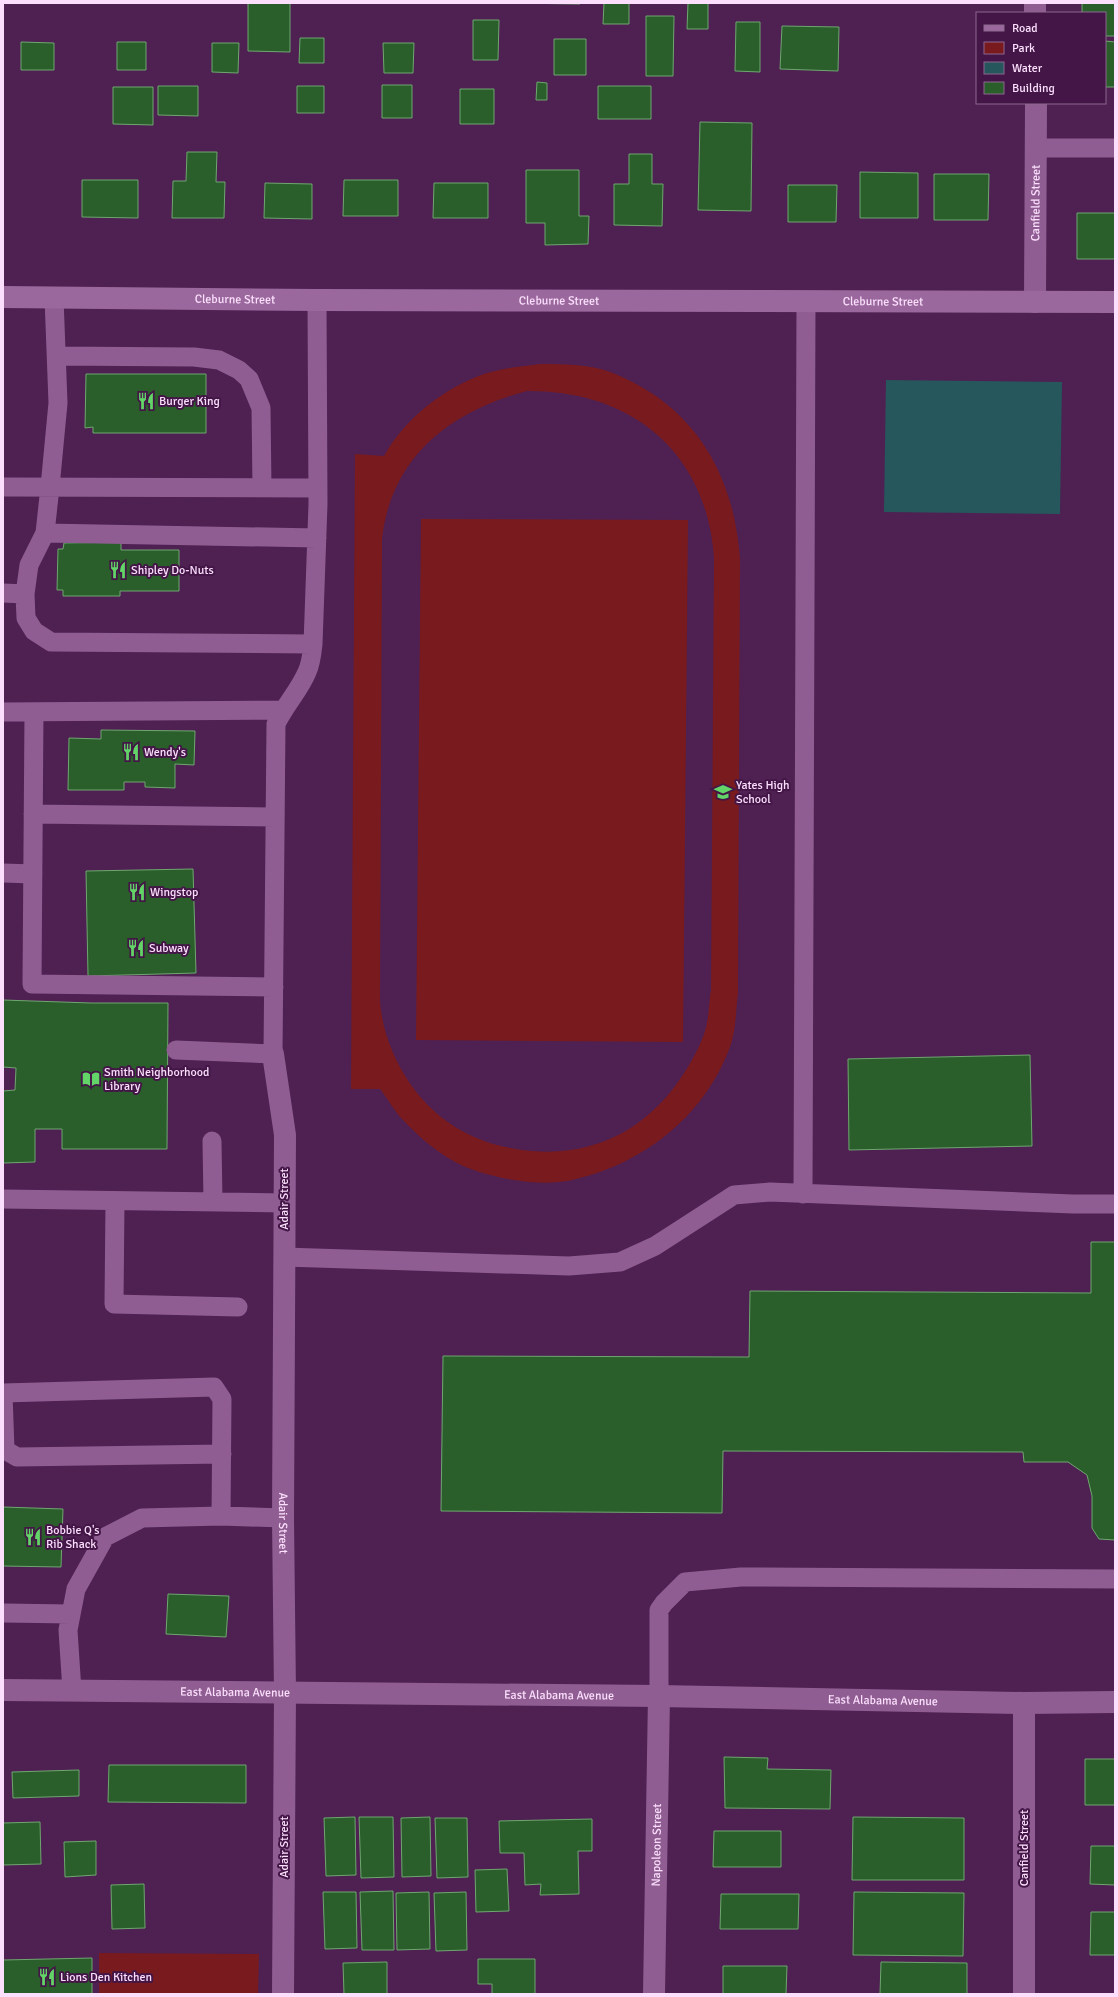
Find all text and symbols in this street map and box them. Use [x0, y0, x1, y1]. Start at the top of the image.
legend [976, 12, 1106, 104]
text: Road [1012, 21, 1038, 36]
text: Park [1012, 41, 1035, 56]
text: Water [1012, 61, 1043, 76]
text: Building [1012, 81, 1055, 96]
street label: Canfield Street [1028, 165, 1044, 241]
street label: Cleburne Street [195, 292, 275, 308]
street label: Cleburne Street [519, 294, 599, 309]
street label: Cleburne Street [843, 294, 923, 310]
restaurant icon: Burger King [136, 391, 156, 411]
place label: Burger King [159, 394, 220, 409]
restaurant icon: Shipley Do-Nuts [108, 560, 128, 580]
place label: Shipley Do-Nuts [131, 563, 214, 578]
restaurant icon: Wendy's [121, 742, 141, 762]
place label: Wendy's [144, 745, 186, 760]
place label: Yates High School [736, 778, 790, 807]
school or university icon: Yates High School [713, 782, 733, 802]
restaurant icon: Wingstop [127, 882, 147, 902]
place label: Wingstop [150, 885, 198, 900]
restaurant icon: Subway [126, 938, 146, 958]
place label: Subway [149, 941, 189, 956]
place label: Smith Neighborhood Library [104, 1065, 209, 1094]
library icon: Smith Neighborhood Library [81, 1069, 101, 1089]
street label: Adair Street [277, 1168, 292, 1230]
street label: Adair Street [275, 1492, 290, 1554]
place label: Bobbie Q's Rib Shack [46, 1523, 100, 1552]
restaurant icon: Bobbie Q's Rib Shack [23, 1527, 43, 1547]
street label: East Alabama Avenue [180, 1685, 290, 1701]
street label: East Alabama Avenue [504, 1688, 614, 1704]
street label: East Alabama Avenue [828, 1692, 938, 1709]
street label: Napoleon Street [649, 1803, 665, 1887]
street label: Canfield Street [1017, 1810, 1032, 1886]
street label: Adair Street [277, 1816, 292, 1878]
restaurant icon: Lions Den Kitchen [37, 1967, 57, 1987]
place label: Lions Den Kitchen [60, 1970, 152, 1985]

